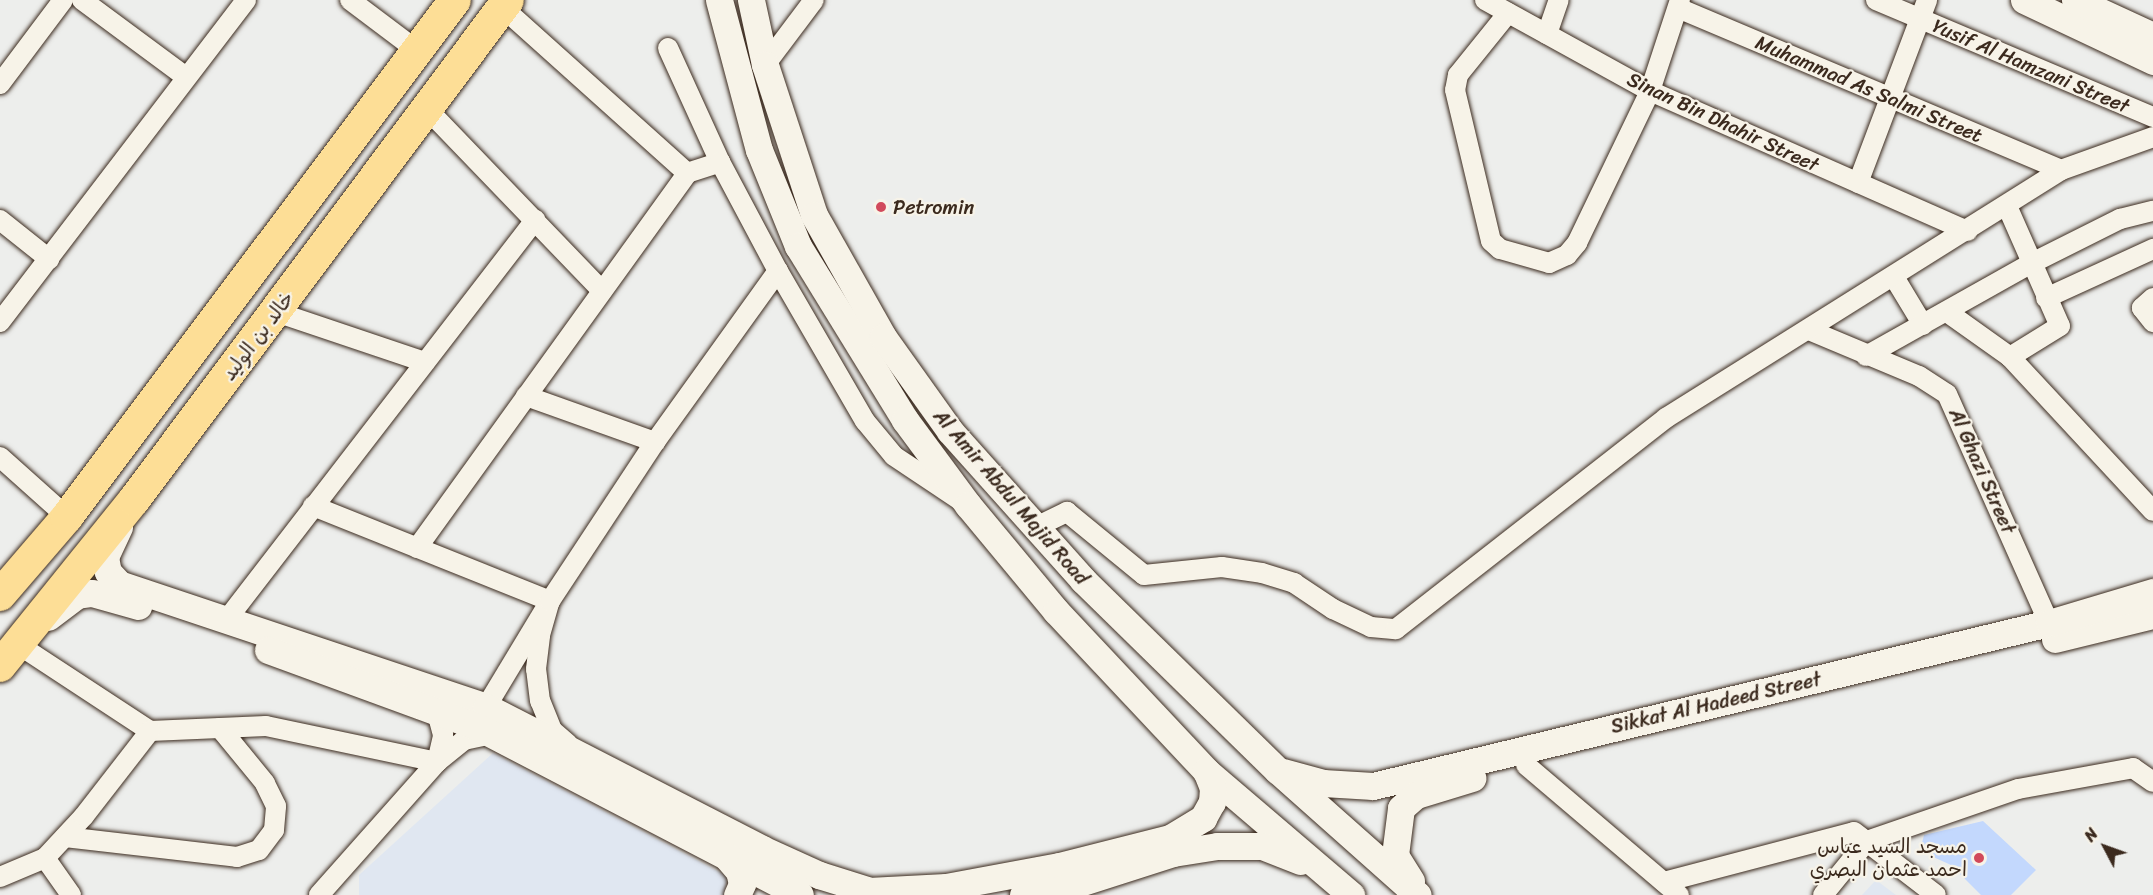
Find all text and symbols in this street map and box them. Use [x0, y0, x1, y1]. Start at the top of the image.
street label: Yusif Al Hamzani Street [1929, 14, 2133, 118]
street label: Muhammad As Salmi Street [1752, 30, 1986, 148]
street label: Sinan Bin Dhahir Street [1623, 67, 1823, 177]
place label: Petromin [893, 195, 974, 219]
marker: Petromin [874, 200, 888, 214]
street label: خالد بن الوليد [217, 287, 299, 385]
street label: Al Amir Abdul Majid Road [928, 404, 1094, 590]
street label: Al Ghazi Street [1944, 404, 2020, 538]
street label: Sikkat Al Hadeed Street [1608, 667, 1824, 739]
north arrow [2075, 817, 2135, 877]
text: N [2076, 821, 2106, 849]
place label: مسجد السيد عباس احمد عثمان البصري [1810, 834, 1967, 881]
marker: مسجد السيد عباس احمد عثمان البصري [1972, 851, 1986, 865]

